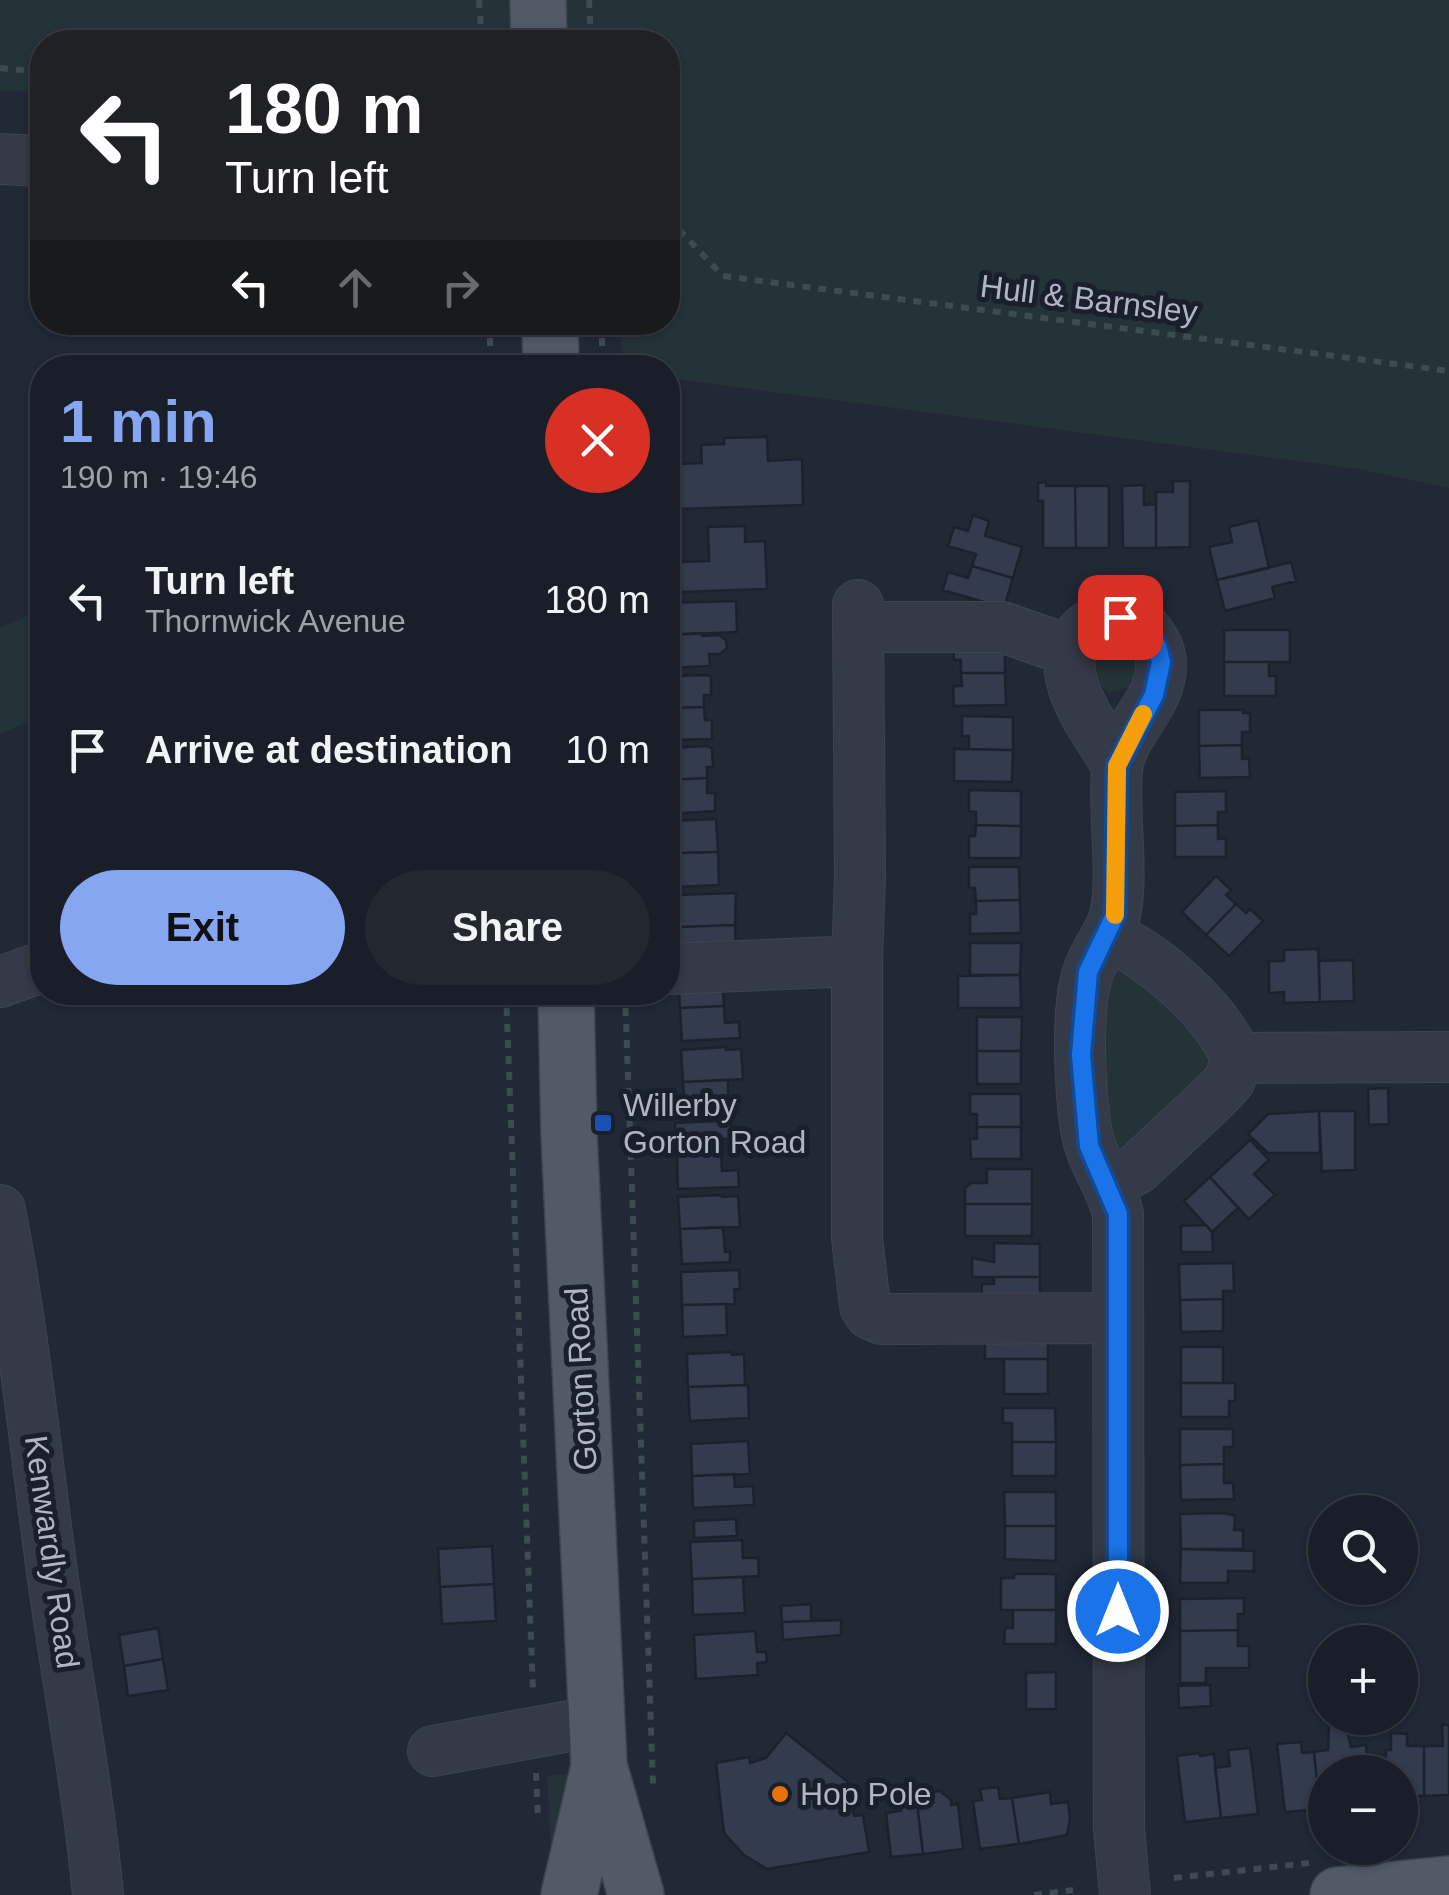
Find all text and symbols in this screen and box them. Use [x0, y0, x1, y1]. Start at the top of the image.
icon: left [60, 70, 190, 200]
text: 180 m [225, 70, 423, 148]
text: Turn left [225, 152, 388, 203]
icon: left [223, 260, 278, 315]
icon: ahead [328, 260, 383, 315]
icon: right [433, 260, 488, 315]
street label: Hull & Barnsley [978, 268, 1200, 330]
text: 1 min [60, 388, 217, 455]
button: close [545, 388, 650, 493]
text: 190 m · 19:46 [60, 459, 257, 495]
text: Turn left [145, 560, 294, 602]
icon: left [60, 573, 115, 628]
pin [1078, 575, 1163, 660]
text: 180 m [544, 579, 650, 621]
icon: arrive [1093, 590, 1148, 645]
text: Thornwick Avenue [145, 603, 406, 639]
icon: arrive [60, 723, 115, 778]
text: Arrive at destination [145, 729, 512, 771]
text: 10 m [566, 729, 650, 771]
button: Exit [60, 870, 345, 985]
button: Share [365, 870, 650, 985]
place label: Willerby Gorton Road [623, 1087, 806, 1160]
marker: Willerby Gorton Road [592, 1112, 614, 1134]
street label: Gorton Road [558, 1287, 604, 1471]
street label: Kenwardly Road [18, 1433, 86, 1671]
map controls [1308, 1495, 1418, 1865]
button: search [1308, 1495, 1418, 1605]
position arrow [1066, 1559, 1170, 1663]
button: + [1308, 1625, 1418, 1735]
button: − [1308, 1755, 1418, 1865]
place label: Hop Pole [800, 1776, 932, 1812]
marker: Hop Pole [769, 1783, 791, 1805]

